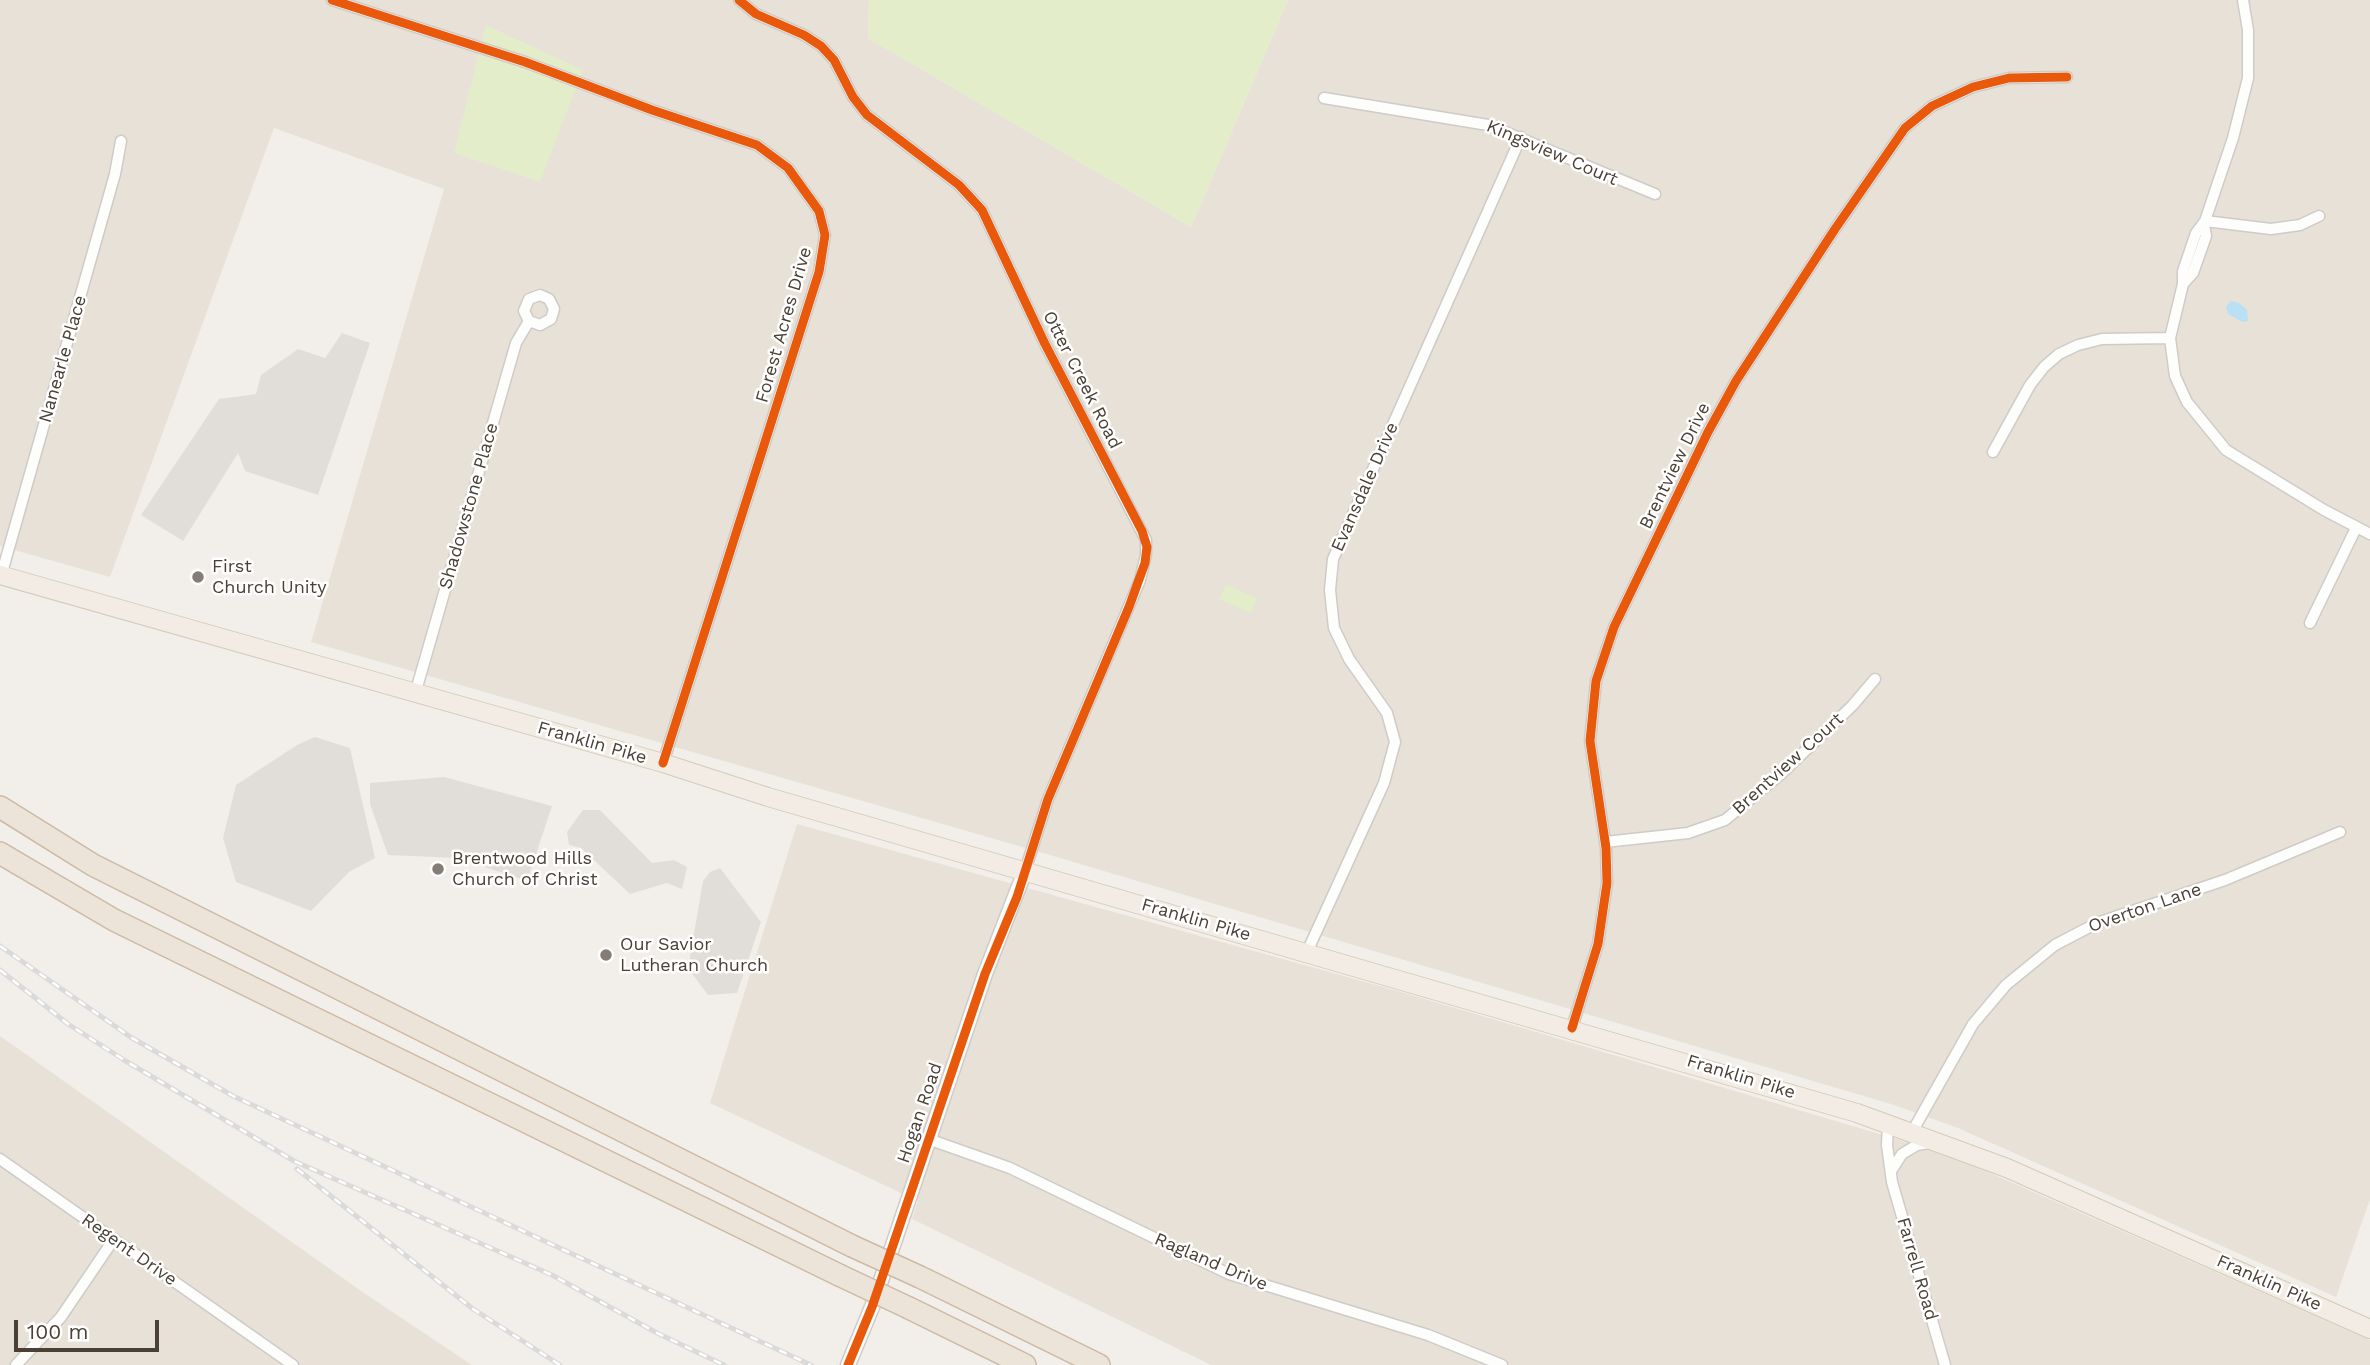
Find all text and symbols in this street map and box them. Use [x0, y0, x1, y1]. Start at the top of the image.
street label: Kingsview Court [1483, 116, 1621, 190]
street label: Forest Acres Drive [751, 245, 817, 405]
street label: Nanearle Place [34, 293, 92, 425]
street label: Otter Creek Road [1038, 308, 1126, 452]
street label: Brentview Drive [1635, 399, 1715, 533]
street label: Evansdale Drive [1327, 419, 1403, 555]
street label: Shadowstone Place [435, 420, 503, 592]
place label: First Church Unity [212, 556, 326, 598]
marker: First Church Unity [190, 569, 206, 585]
street label: Brentview Court [1728, 709, 1848, 819]
street label: Franklin Pike [535, 717, 649, 769]
place label: Brentwood Hills Church of Christ [452, 848, 598, 890]
marker: Brentwood Hills Church of Christ [430, 861, 446, 877]
street label: Overton Lane [2086, 879, 2204, 937]
street label: Franklin Pike [1139, 894, 1253, 946]
place label: Our Savior Lutheran Church [620, 934, 768, 976]
marker: Our Savior Lutheran Church [598, 947, 614, 963]
street label: Franklin Pike [1684, 1050, 1798, 1104]
street label: Hogan Road [893, 1060, 947, 1166]
street label: Regent Drive [77, 1209, 181, 1291]
street label: Farrell Road [1892, 1215, 1942, 1323]
street label: Ragland Drive [1151, 1228, 1271, 1296]
street label: Franklin Pike [2213, 1250, 2325, 1316]
scale bar [18, 1306, 163, 1350]
text: 100 m [27, 1319, 89, 1344]

